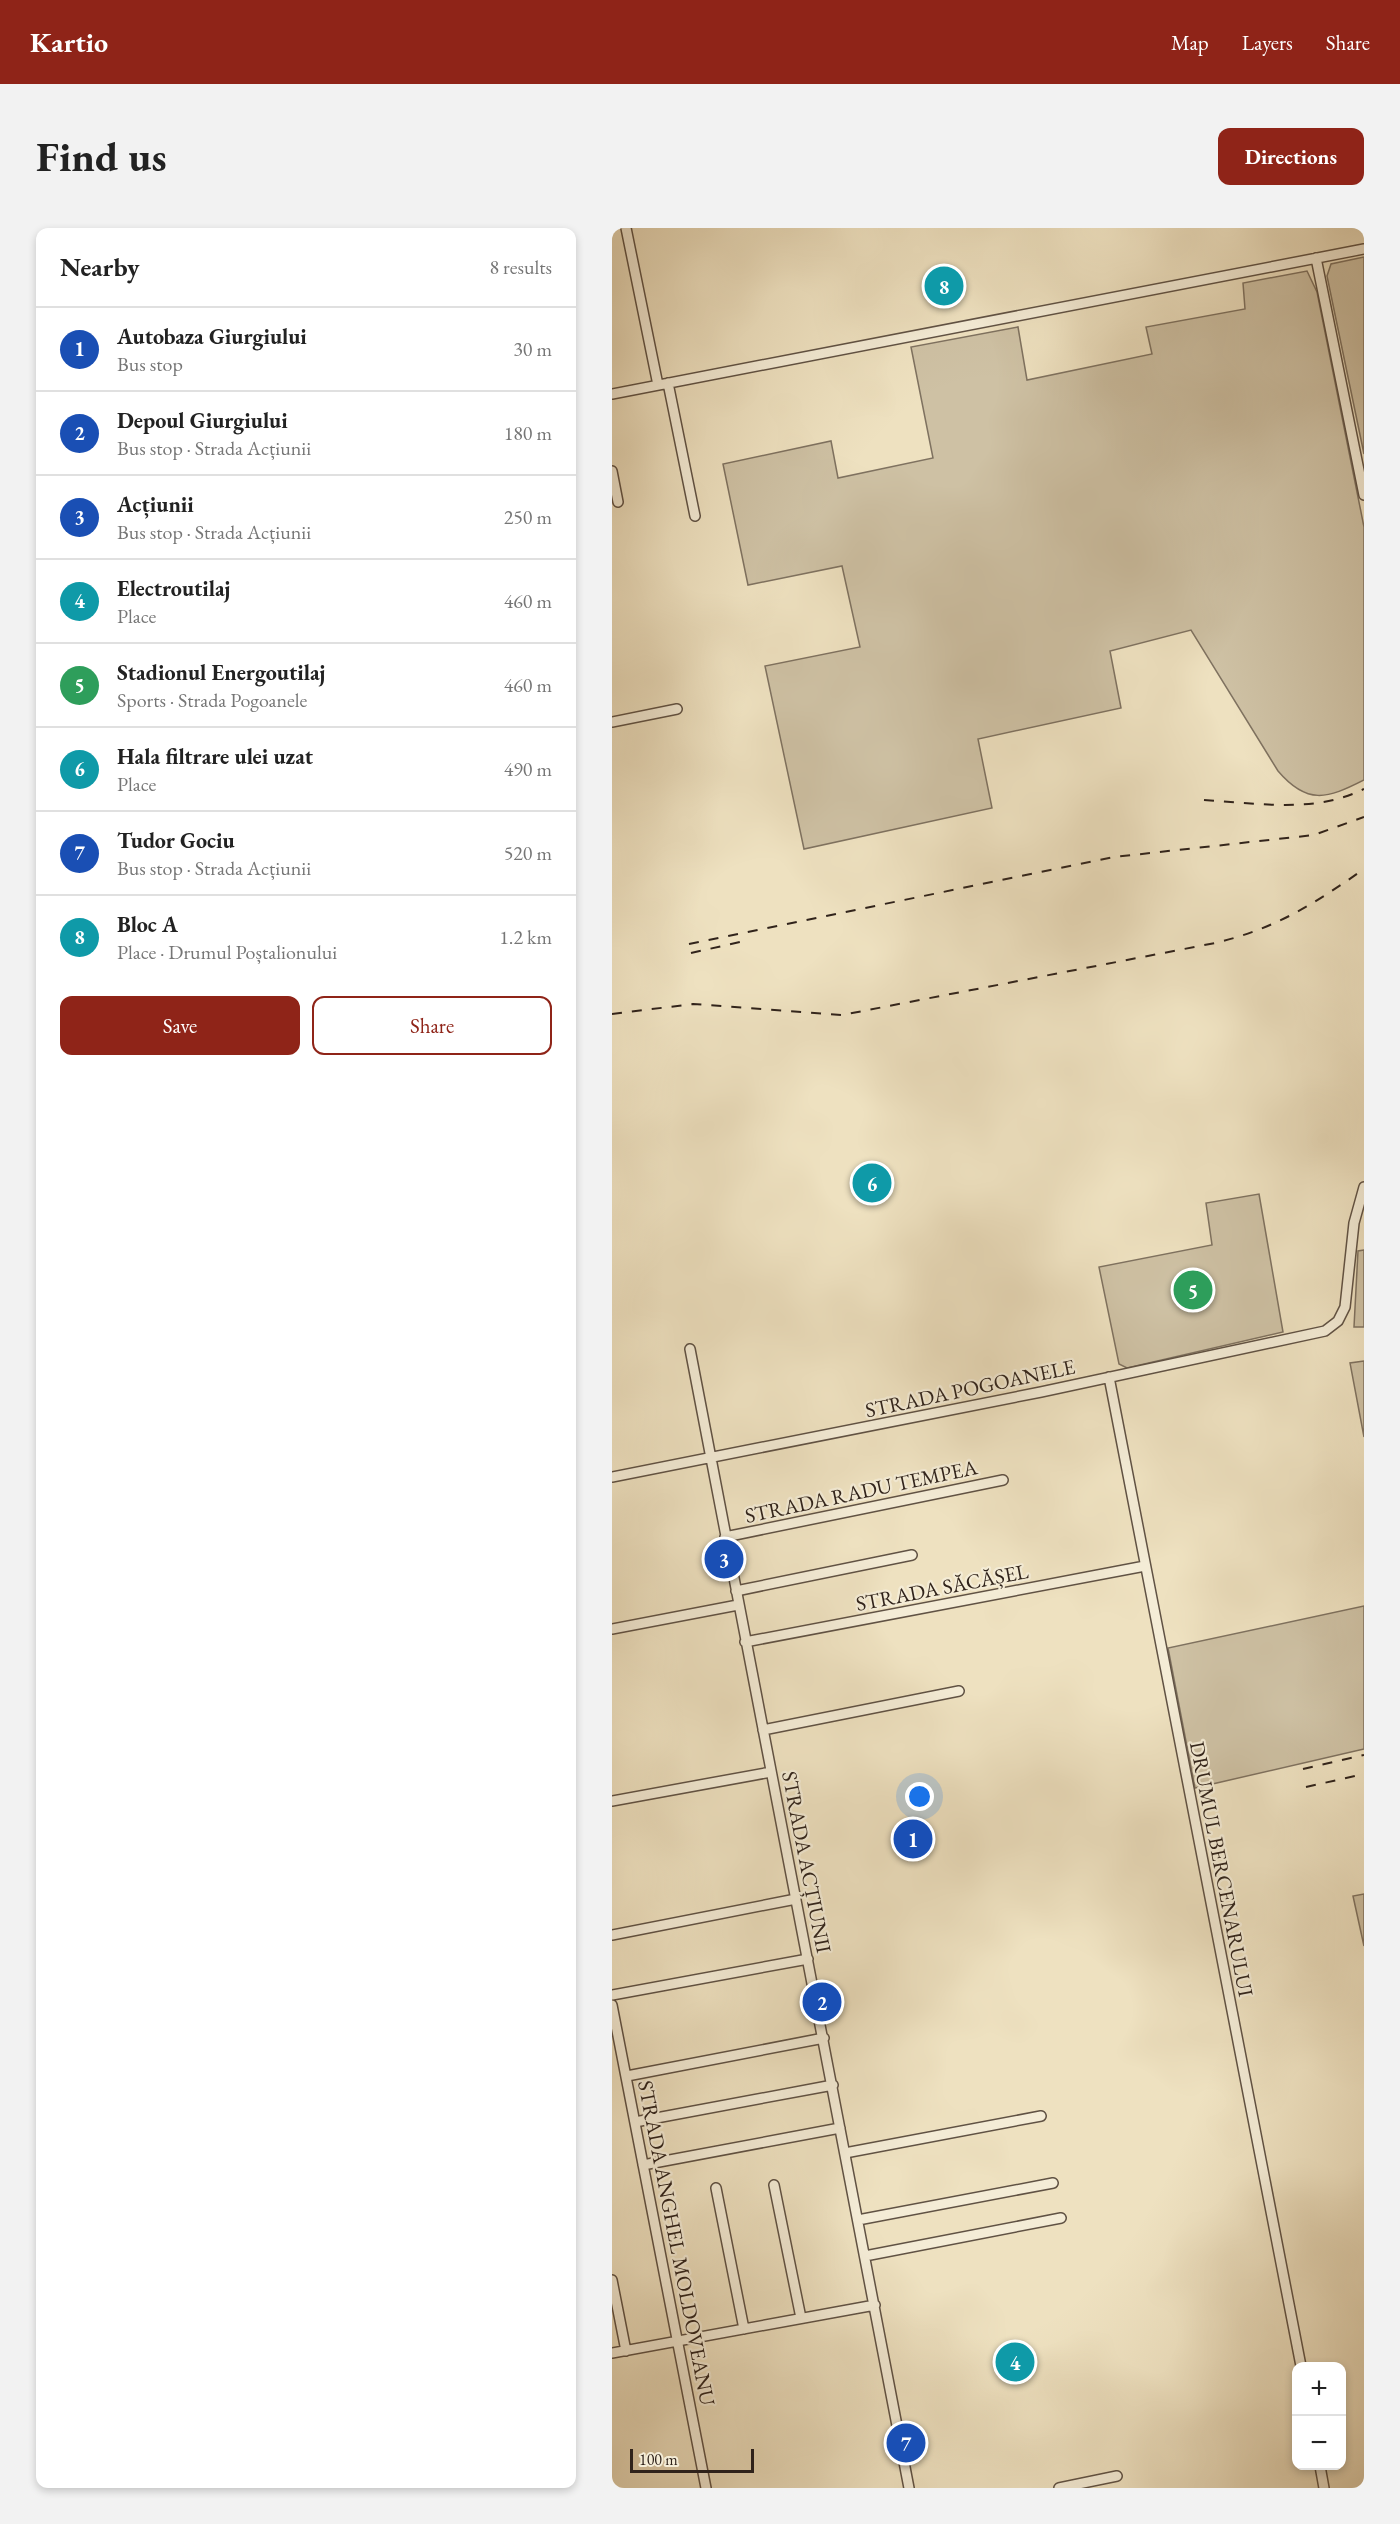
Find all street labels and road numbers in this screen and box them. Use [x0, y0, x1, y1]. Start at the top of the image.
street label: STRADA POGOANELE [863, 1353, 1077, 1423]
street label: STRADA RADU TEMPEA [742, 1453, 980, 1529]
street label: STRADA SĂCĂȘEL [853, 1557, 1031, 1617]
street label: DRUMUL BERCENARULUI [1184, 1739, 1260, 1999]
street label: STRADA ACȚIUNII [776, 1769, 838, 1955]
street label: STRADA ANGHEL MOLDOVEANU [632, 2078, 722, 2408]

